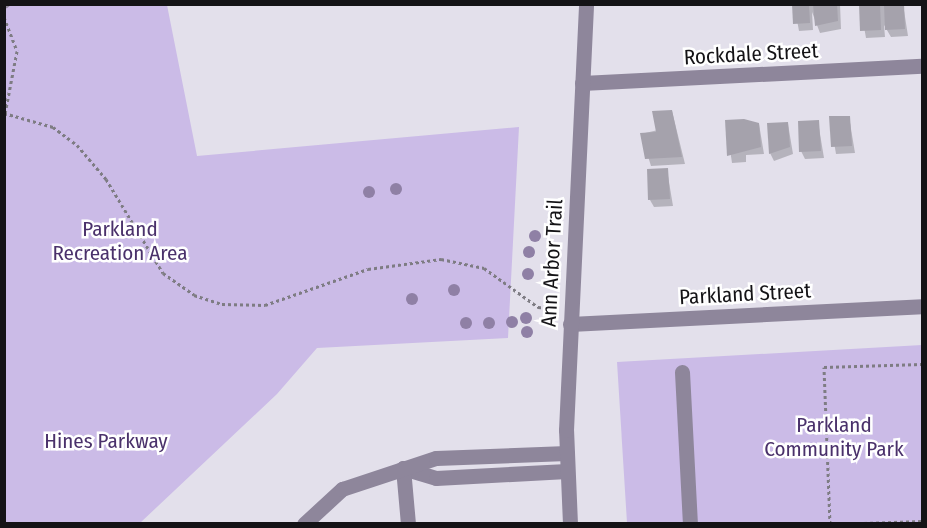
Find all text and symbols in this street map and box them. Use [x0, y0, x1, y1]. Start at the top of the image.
street label: Rockdale Street [683, 38, 819, 70]
street label: Ann Arbor Trail [536, 198, 568, 328]
park label: Parkland Recreation Area [52, 216, 188, 266]
street label: Parkland Street [678, 278, 812, 310]
park label: Parkland Community Park [764, 412, 904, 462]
park label: Hines Parkway [44, 428, 168, 454]

